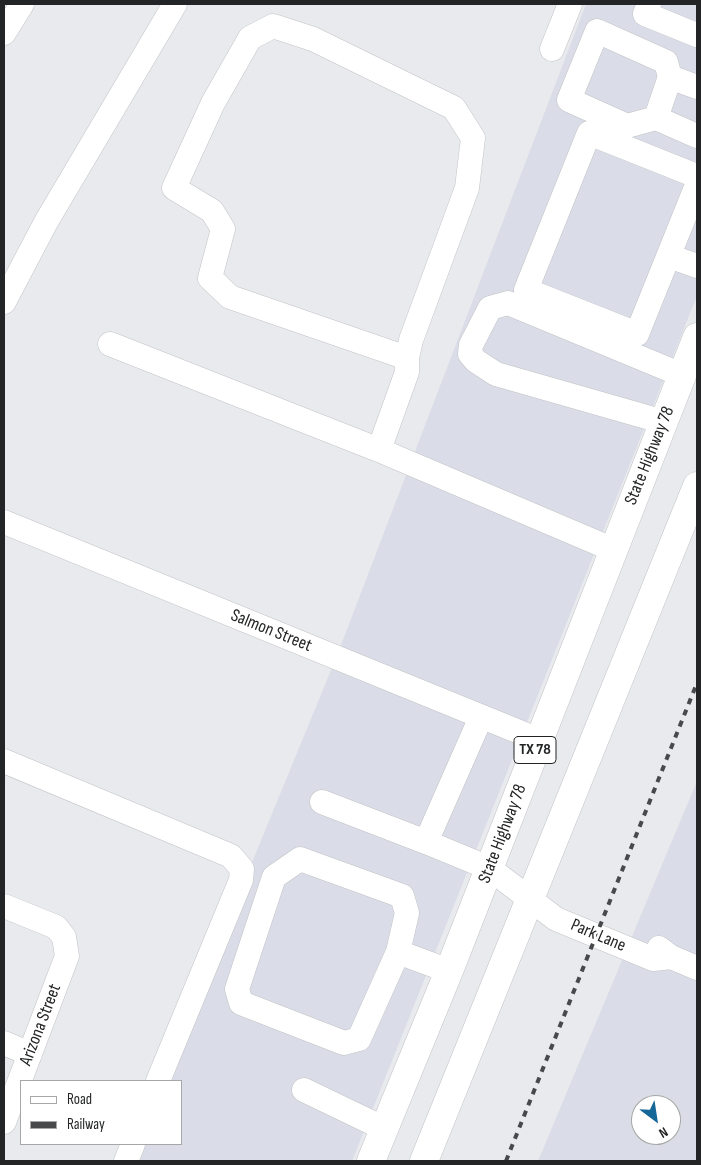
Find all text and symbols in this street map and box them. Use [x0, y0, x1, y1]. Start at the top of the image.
street label: State Highway 78 [620, 404, 680, 508]
street label: Salmon Street [227, 605, 315, 657]
road number: TX 78 [514, 736, 556, 764]
street label: State Highway 78 [474, 781, 532, 887]
street label: Park Lane [567, 915, 629, 957]
street label: Arizona Street [16, 981, 66, 1069]
legend [20, 1080, 182, 1145]
text: Road [67, 1090, 92, 1109]
north arrow [631, 1095, 681, 1145]
text: Railway [67, 1115, 105, 1134]
text: N [656, 1123, 671, 1142]

